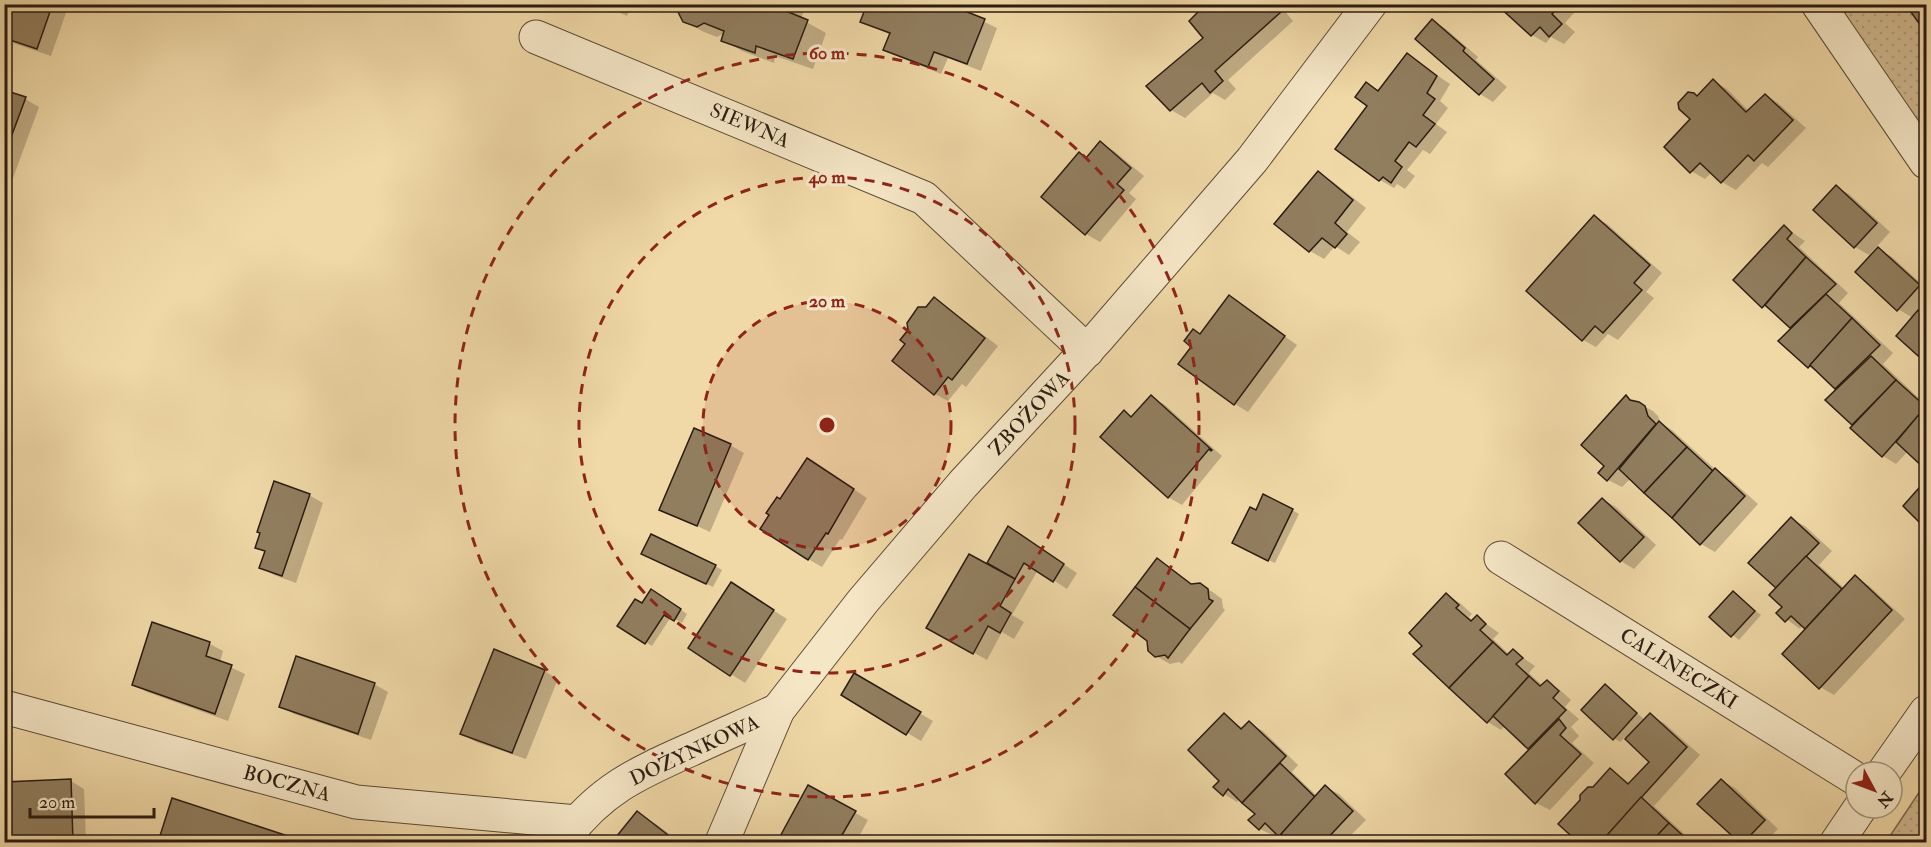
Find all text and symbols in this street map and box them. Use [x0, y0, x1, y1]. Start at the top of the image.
text: 60 m [809, 42, 846, 65]
street label: SIEWNA [706, 98, 794, 154]
text: 40 m [808, 166, 846, 189]
text: 20 m [809, 290, 846, 313]
street label: ZBOŻOWA [983, 365, 1075, 461]
centre of rings [817, 415, 837, 435]
street label: CALINECZKI [1615, 622, 1742, 715]
street label: DOŻYNKOWA [625, 708, 763, 791]
street label: BOCZNA [241, 760, 334, 807]
north arrow [1844, 760, 1904, 820]
scale bar [30, 781, 154, 819]
text: N [1872, 786, 1897, 812]
text: 20 m [39, 791, 75, 814]

